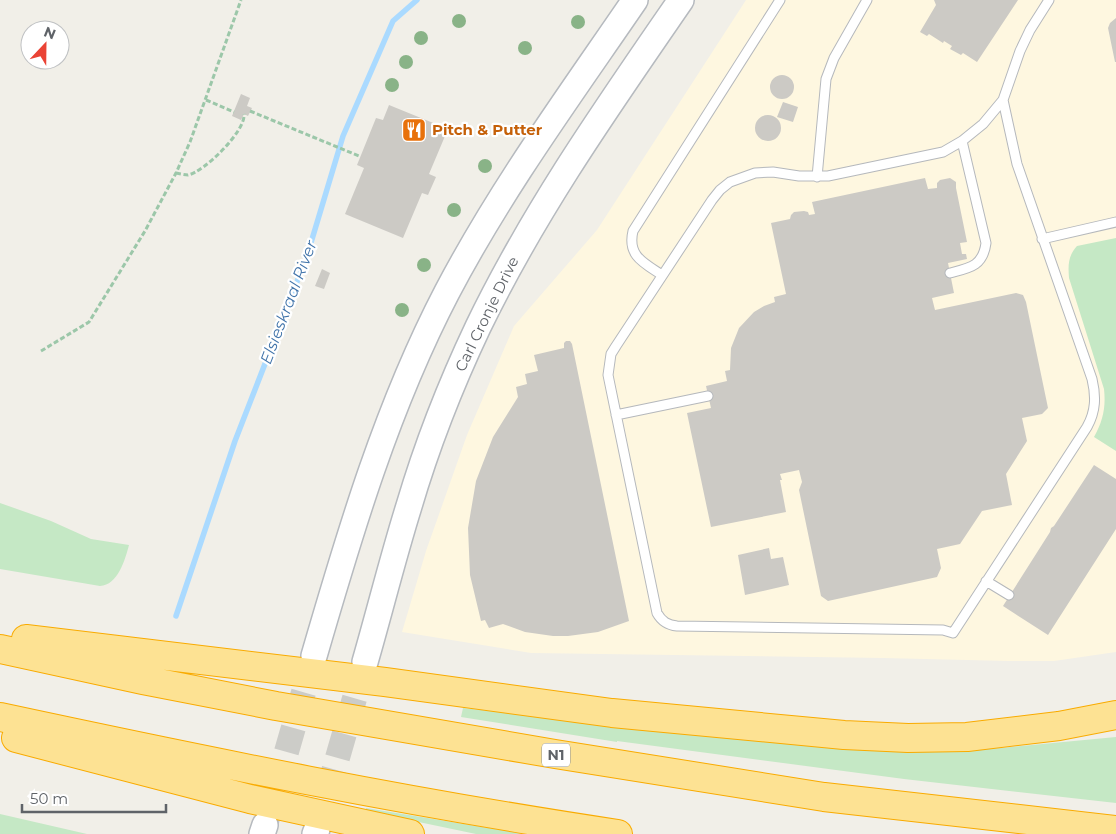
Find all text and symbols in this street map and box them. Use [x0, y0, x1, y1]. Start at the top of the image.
north arrow [20, 20, 70, 70]
text: N [41, 22, 58, 43]
restaurant icon: Pitch & Putter [401, 117, 427, 143]
place label: Pitch & Putter [432, 120, 543, 139]
water label: Elsieskraal River [256, 237, 321, 367]
street label: Carl Cronje Drive [450, 253, 523, 374]
road number: N1 [542, 744, 570, 766]
scale bar [22, 782, 166, 814]
text: 50 m [30, 789, 68, 808]

